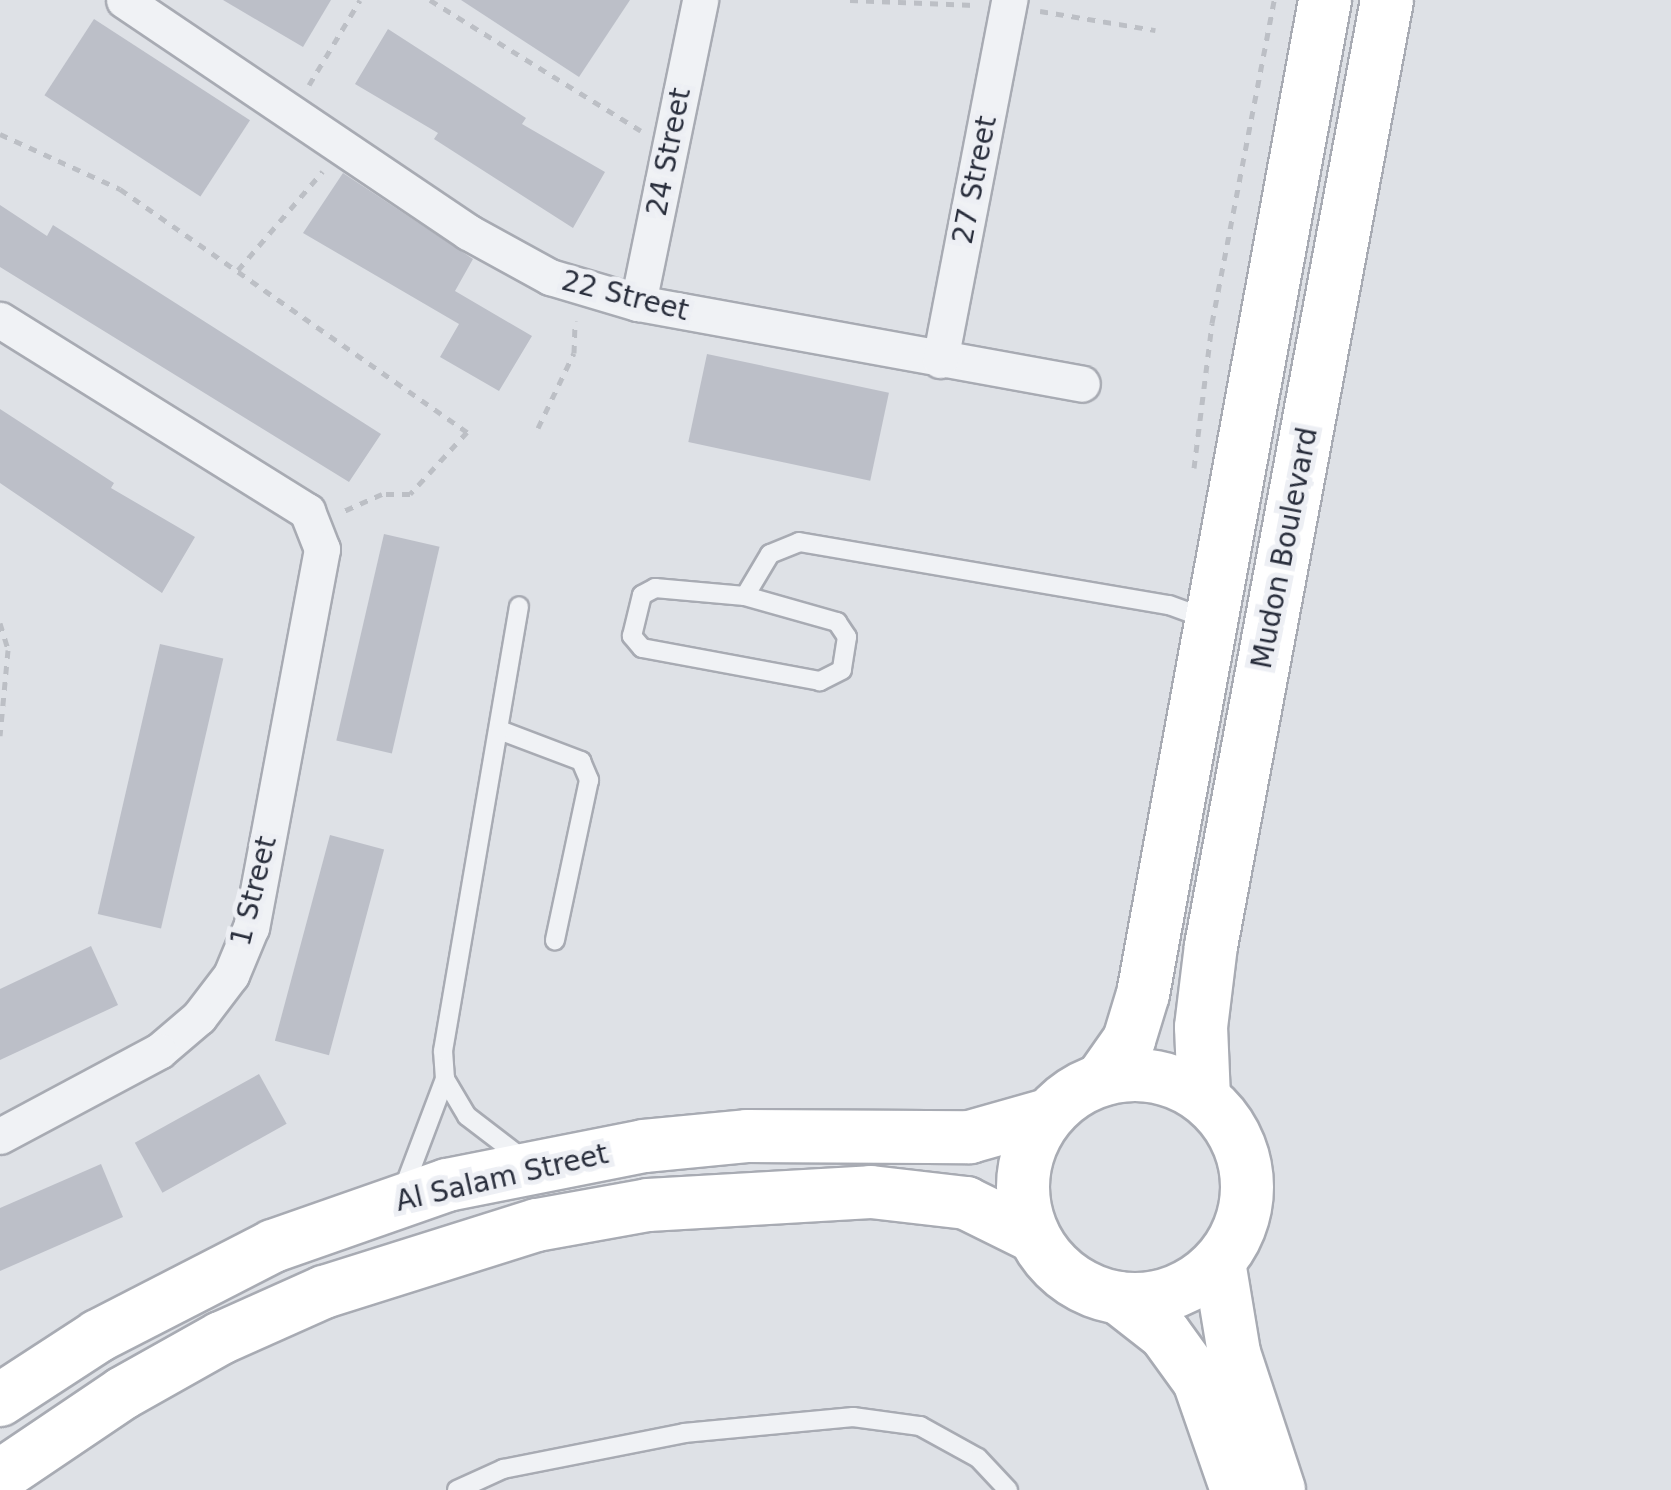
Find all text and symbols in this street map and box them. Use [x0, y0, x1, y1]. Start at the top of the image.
street label: 24 Street [640, 85, 698, 219]
street label: 27 Street [946, 113, 1004, 247]
street label: 22 Street [558, 264, 692, 328]
street label: Mudon Boulevard [1245, 425, 1325, 671]
street label: 1 Street [224, 833, 284, 949]
street label: Al Salam Street [393, 1137, 611, 1219]

